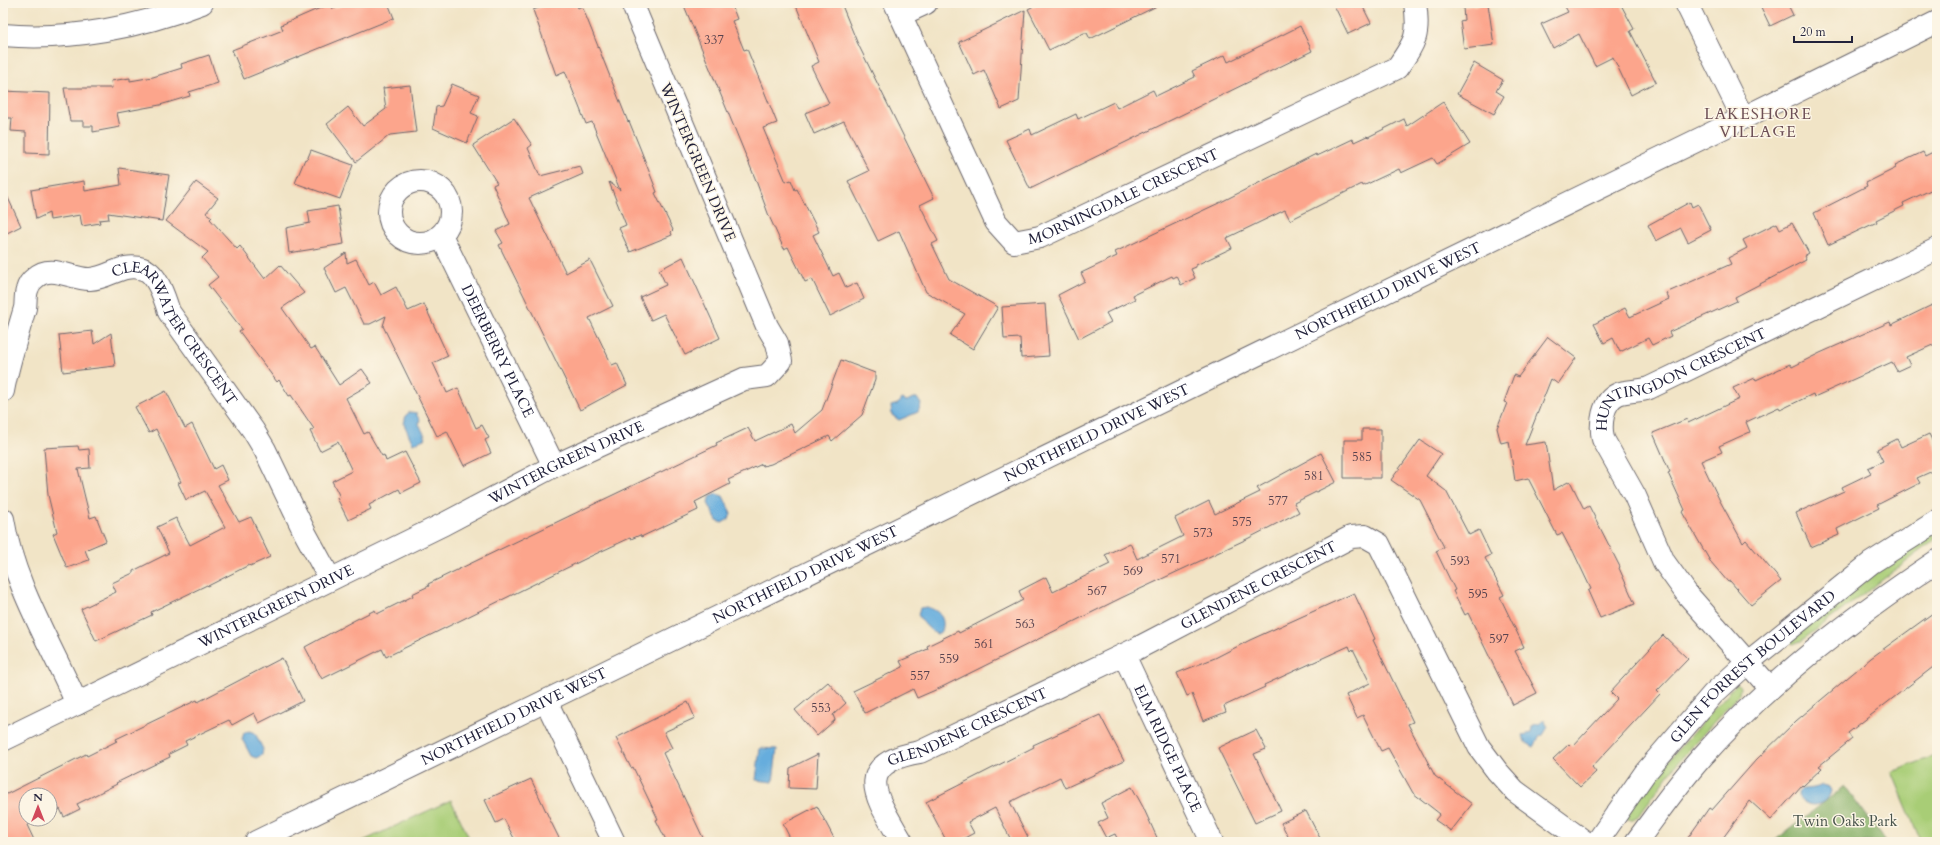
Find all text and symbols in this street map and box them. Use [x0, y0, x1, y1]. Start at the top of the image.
scale bar [1794, 18, 1852, 44]
text: 20 m [1800, 24, 1827, 40]
house number: 337 [704, 31, 724, 49]
street label: WINTERGREEN DRIVE [655, 79, 741, 244]
district label: LAKESHORE VILLAGE [1704, 103, 1812, 143]
street label: MORNINGDALE CRESCENT [1026, 144, 1222, 249]
street label: NORTHFIELD DRIVE WEST [1292, 237, 1484, 345]
street label: CLEARWATER CRESCENT [108, 257, 242, 409]
street label: DEERBERRY PLACE [457, 281, 539, 421]
street label: HUNTINGDON CRESCENT [1592, 323, 1770, 432]
street label: NORTHFIELD DRIVE WEST [1000, 379, 1193, 486]
street label: WINTERGREEN DRIVE [484, 416, 647, 509]
house number: 585 [1352, 448, 1372, 466]
house number: 581 [1304, 467, 1324, 485]
house number: 577 [1268, 492, 1288, 510]
house number: 575 [1232, 513, 1252, 531]
street label: NORTHFIELD DRIVE WEST [709, 521, 902, 628]
house number: 573 [1193, 524, 1213, 542]
street label: GLENDENE CRESCENT [1177, 536, 1340, 634]
house number: 571 [1161, 550, 1181, 568]
house number: 593 [1450, 552, 1470, 570]
street label: WINTERGREEN DRIVE [194, 560, 357, 653]
house number: 569 [1123, 562, 1143, 580]
house number: 567 [1087, 582, 1107, 600]
house number: 595 [1468, 585, 1488, 603]
street label: GLEN FORREST BOULEVARD [1665, 585, 1840, 747]
house number: 563 [1015, 615, 1035, 633]
house number: 597 [1489, 630, 1509, 648]
house number: 561 [974, 635, 994, 653]
house number: 559 [939, 650, 959, 668]
street label: NORTHFIELD DRIVE WEST [418, 663, 610, 770]
house number: 557 [910, 667, 930, 685]
street label: ELM RIDGE PLACE [1129, 681, 1206, 815]
street label: GLENDENE CRESCENT [884, 683, 1051, 771]
house number: 553 [811, 699, 831, 717]
north arrow [18, 787, 58, 827]
text: N [33, 790, 43, 805]
park label: Twin Oaks Park [1792, 811, 1898, 831]

